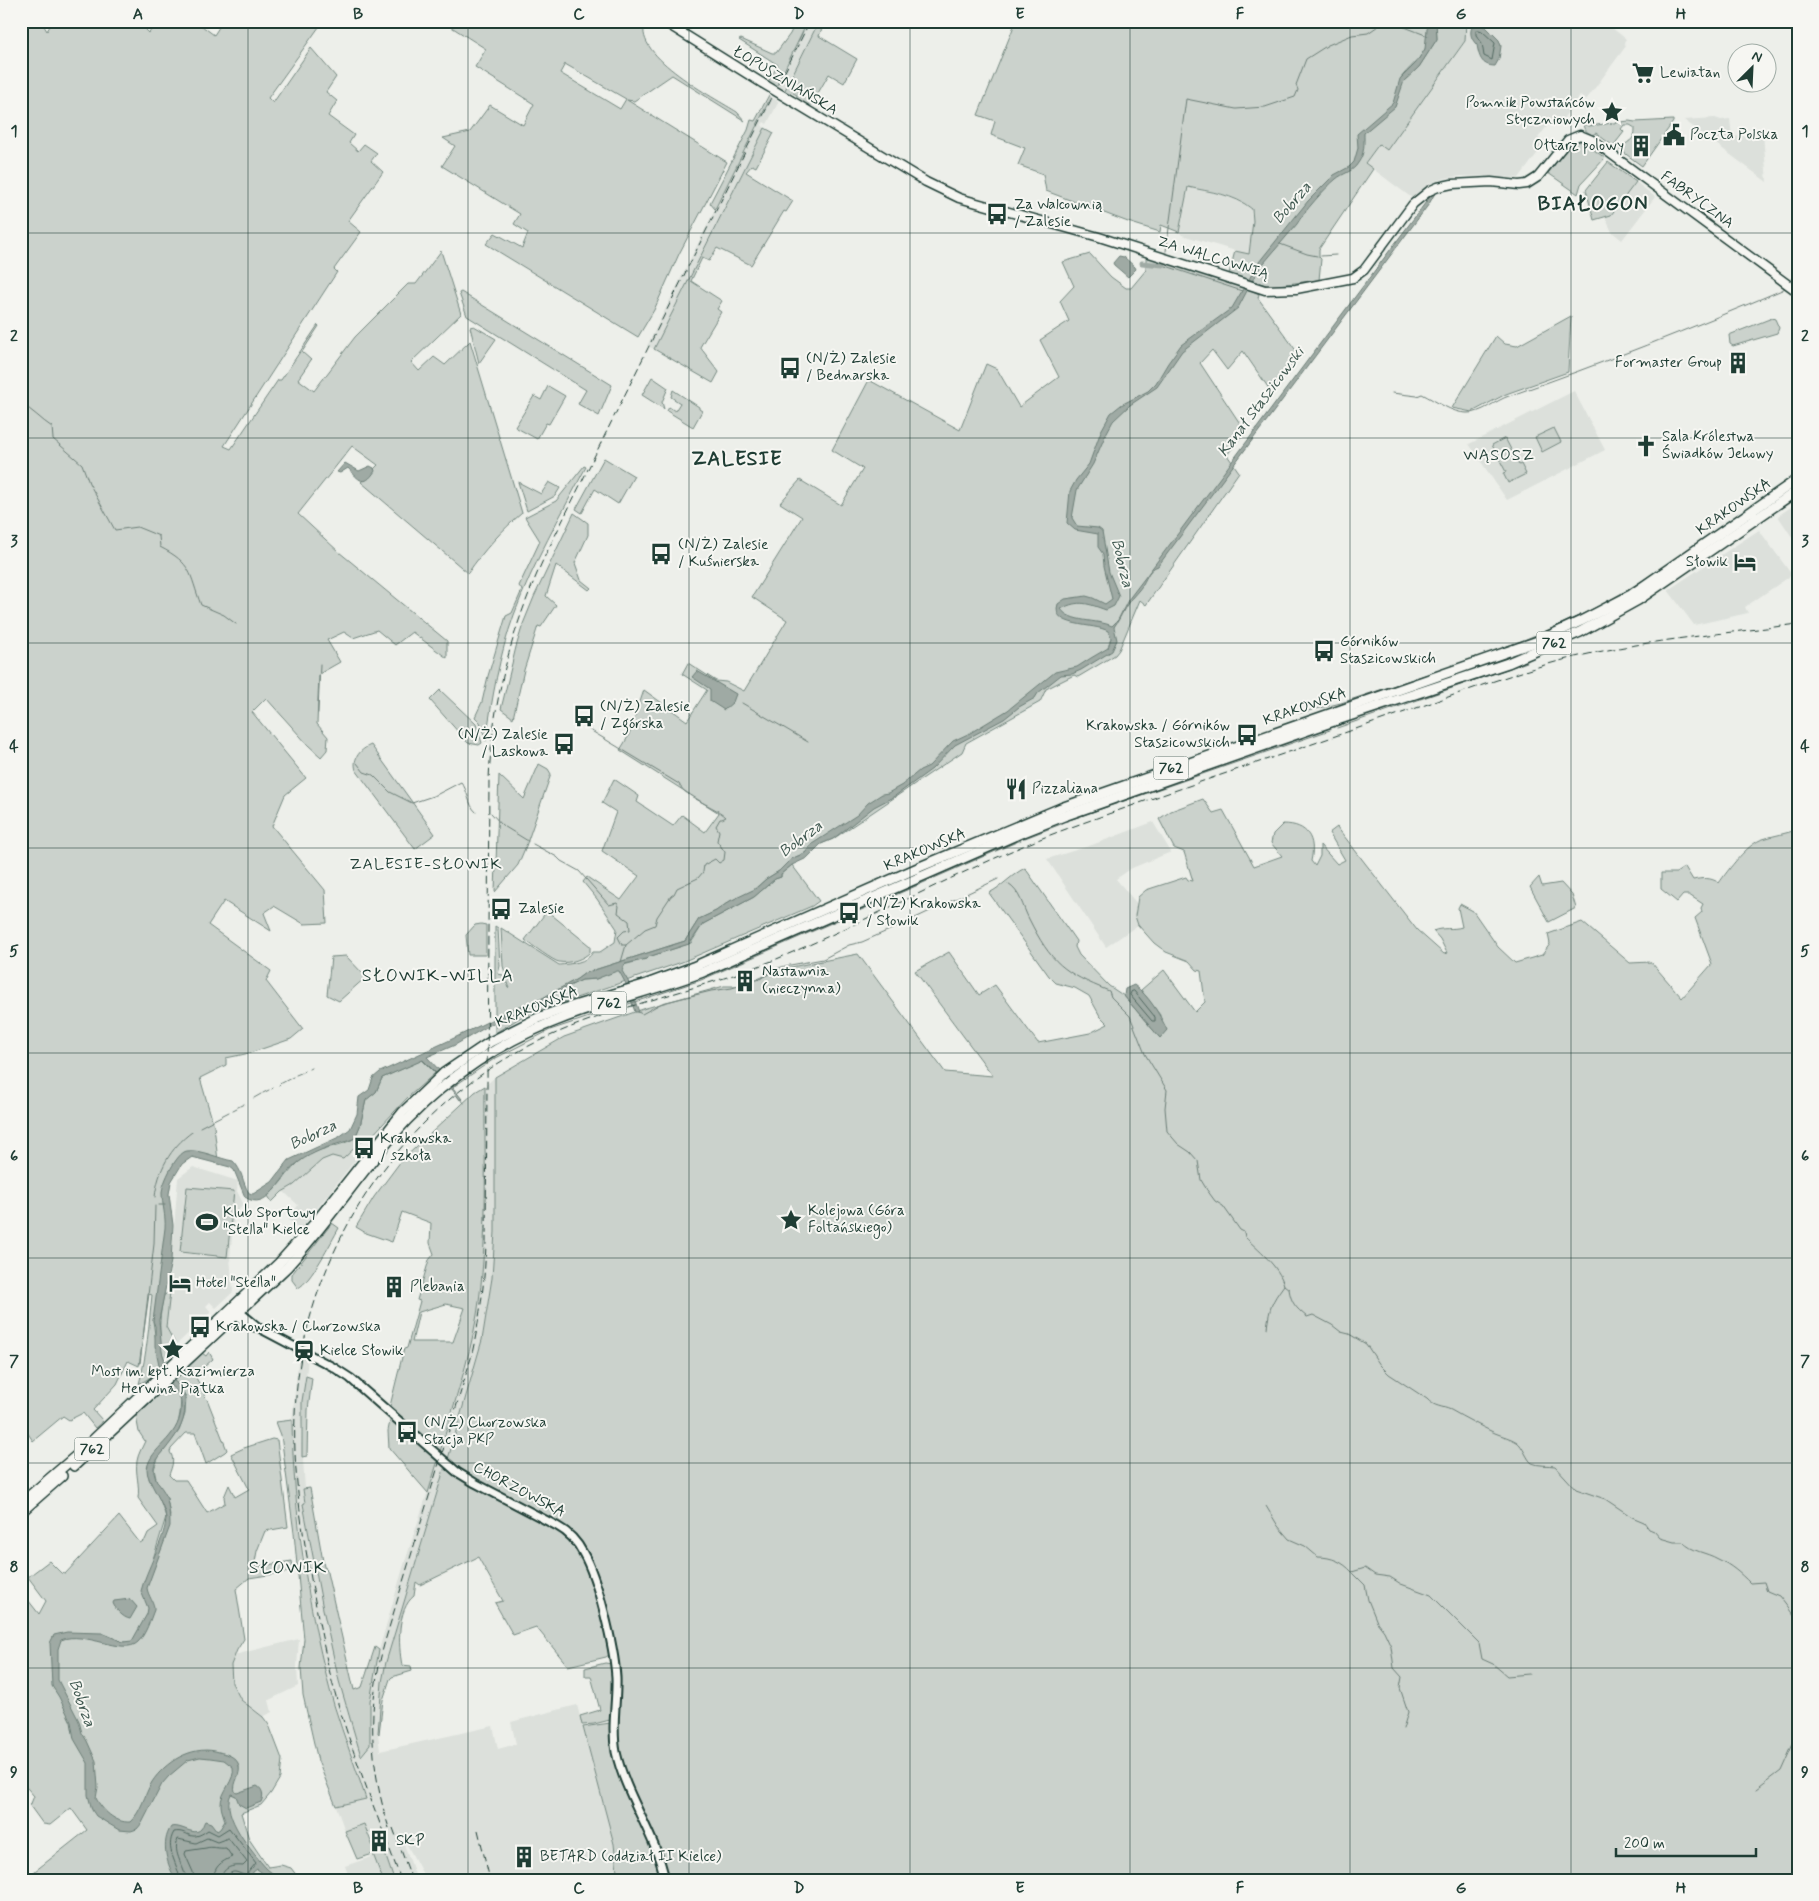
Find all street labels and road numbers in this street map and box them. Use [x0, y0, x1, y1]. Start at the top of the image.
street label: ŁOPUSZNIAŃSKA [729, 42, 841, 120]
street label: FABRYCZNA [1656, 167, 1738, 233]
street label: ZA WALCOWNIĄ [1155, 232, 1271, 285]
street label: KRAKOWSKA [1693, 474, 1775, 540]
road number: 762 [1536, 632, 1572, 654]
street label: KRAKOWSKA [1261, 683, 1349, 731]
road number: 762 [1154, 756, 1188, 780]
street label: KRAKOWSKA [881, 824, 969, 876]
street label: KRAKOWSKA [493, 981, 581, 1033]
road number: 762 [592, 991, 626, 1014]
road number: 762 [74, 1438, 110, 1460]
street label: CHORZOWSKA [469, 1457, 569, 1523]

